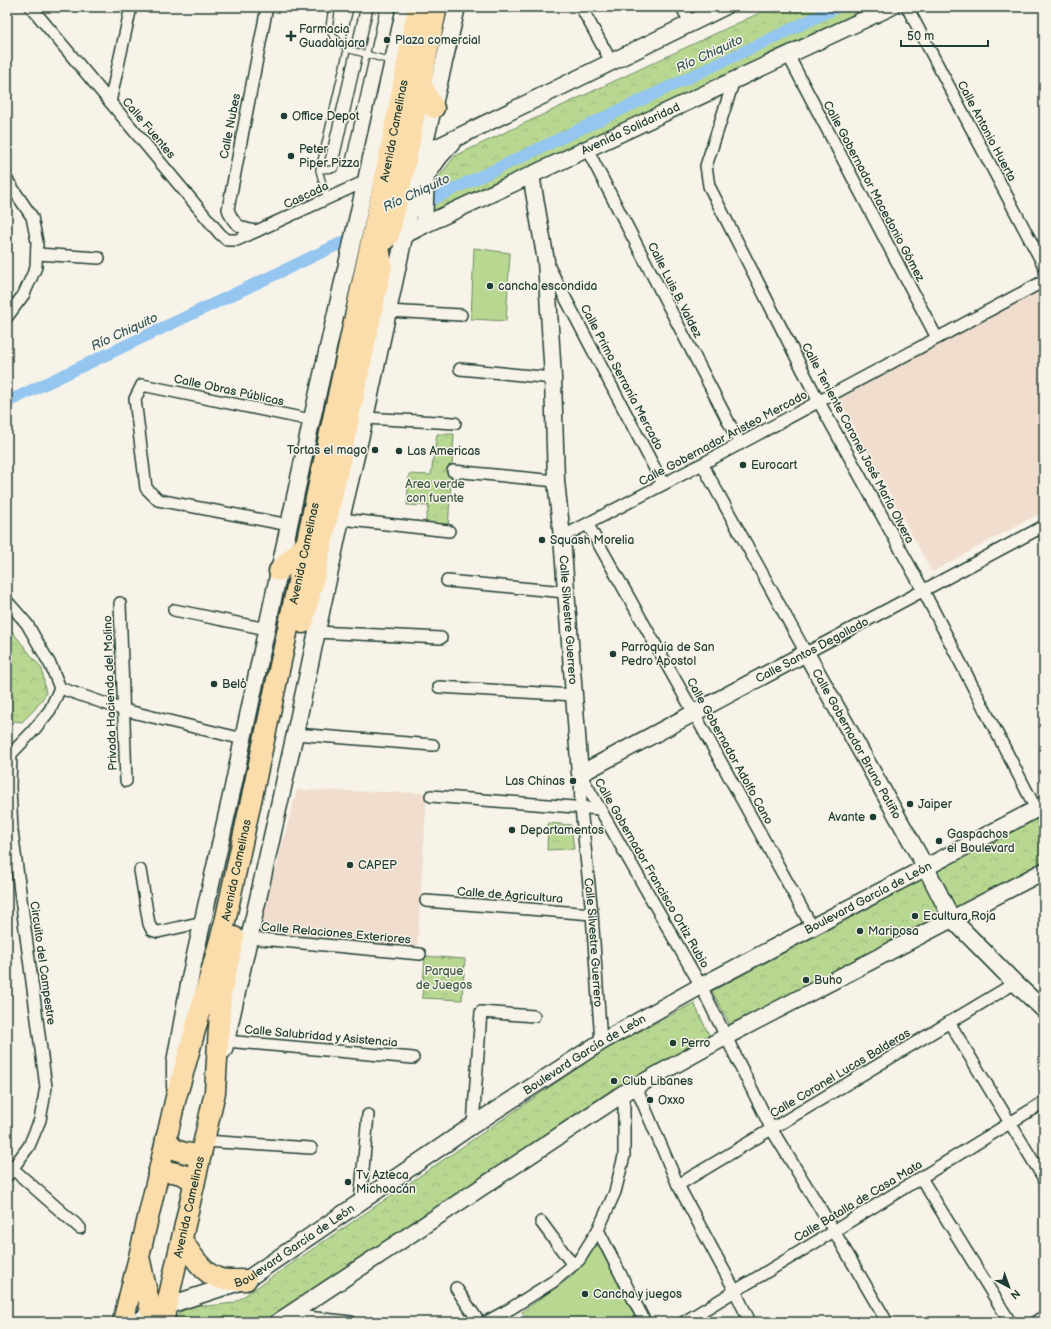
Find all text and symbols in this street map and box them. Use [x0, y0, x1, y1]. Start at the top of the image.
place label: Farmacia Guadalajara [299, 22, 365, 51]
scale bar [901, 22, 988, 48]
text: 50 m [907, 29, 934, 44]
marker: Farmacia Guadalajara [286, 31, 296, 41]
water label: Río Chiquito [674, 31, 746, 76]
place label: Plaza comercial [395, 33, 481, 48]
marker: Plaza comercial [382, 35, 392, 45]
street label: Avenida Camelinas [377, 78, 412, 183]
street label: Calle Antonio Huerta [954, 78, 1020, 184]
street label: Calle Nubes [217, 92, 244, 160]
street label: Calle Fuentes [119, 95, 178, 162]
street label: Calle Gobernador Macedonio Gómez [819, 98, 928, 284]
street label: Avenida Solidaridad [579, 100, 682, 159]
place label: Office Depot [292, 109, 360, 124]
marker: Office Depot [279, 111, 289, 121]
place label: Peter Piper Pizza [299, 142, 360, 171]
marker: Peter Piper Pizza [286, 151, 296, 161]
water label: Río Chiquito [381, 170, 453, 215]
street label: Cascada [281, 178, 331, 212]
street label: Calle Luis B. Valdez [644, 240, 705, 341]
place label: cancha escondida [498, 279, 598, 294]
marker: cancha escondida [485, 281, 495, 291]
street label: Calle Primo Serranía Mercado [577, 302, 667, 453]
water label: Río Chiquito [89, 309, 161, 354]
street label: Calle Teniente Coronel José María Olvera [798, 340, 917, 546]
street label: Calle Obras Públicas [172, 371, 285, 410]
street label: Calle Gobernador Aristeo Mercado [636, 387, 810, 489]
place label: Tortas el mago [287, 443, 367, 458]
place label: Las Americas [407, 444, 480, 459]
marker: Tortas el mago [370, 445, 380, 455]
marker: Las Americas [394, 446, 404, 456]
place label: Eurocart [751, 458, 798, 473]
marker: Eurocart [738, 460, 748, 470]
park label: Area verde con fuente [405, 477, 465, 506]
street label: Avenida Camelinas [286, 501, 323, 606]
place label: Squash Morelia [550, 533, 634, 548]
marker: Squash Morelia [537, 535, 547, 545]
street label: Calle Silvestre Guerrero [555, 555, 580, 685]
street label: Calle Santos Degollado [753, 614, 872, 687]
street label: Privada Hacienda del Molino [100, 615, 121, 771]
place label: Parroquia de San Pedro Apostol [621, 640, 715, 669]
marker: Parroquia de San Pedro Apostol [608, 649, 618, 659]
street label: Calle Gobernador Bruno Patiño [808, 666, 904, 822]
street label: Calle Gobernador Adolfo Cano [683, 675, 776, 827]
place label: Beló [222, 677, 247, 692]
marker: Beló [209, 679, 219, 689]
place label: Las Chinas [505, 774, 565, 789]
marker: Las Chinas [568, 776, 578, 786]
street label: Calle Gobernador Francisco Ortiz Rubio [591, 776, 712, 971]
place label: Jaiper [918, 797, 953, 812]
marker: Jaiper [905, 799, 915, 809]
place label: Avante [828, 810, 865, 825]
marker: Avante [868, 812, 878, 822]
street label: Avenida Camelinas [218, 818, 255, 922]
place label: Departamentos [520, 823, 604, 838]
marker: Departamentos [507, 825, 517, 835]
place label: Gaspachos el Boulevard [947, 827, 1015, 856]
marker: Gaspachos el Boulevard [934, 836, 944, 846]
place label: CAPEP [358, 858, 397, 873]
street label: Boulevard García de León [802, 859, 935, 938]
marker: CAPEP [345, 860, 355, 870]
street label: Calle Silvestre Guerrero [580, 877, 606, 1008]
street label: Calle de Agricultura [456, 884, 564, 907]
street label: Circuito del Campestre [26, 900, 59, 1026]
place label: Ecultura Roja [923, 909, 996, 924]
marker: Ecultura Roja [910, 911, 920, 921]
street label: Calle Relaciones Exteriores [261, 919, 411, 948]
place label: Mariposa [868, 924, 919, 939]
marker: Mariposa [855, 926, 865, 936]
park label: Parque de Juegos [416, 964, 472, 993]
place label: Buho [814, 973, 843, 988]
marker: Buho [801, 975, 811, 985]
street label: Boulevard García de León [520, 1011, 649, 1098]
street label: Calle Salubridad y Asistencia [244, 1022, 399, 1051]
street label: Calle Coronel Lucas Balderas [767, 1025, 913, 1121]
place label: Perro [681, 1036, 711, 1051]
marker: Perro [668, 1038, 678, 1048]
place label: Club Libanes [622, 1074, 693, 1089]
marker: Club Libanes [609, 1076, 619, 1086]
place label: Oxxo [658, 1093, 685, 1108]
marker: Oxxo [645, 1095, 655, 1105]
street label: Avenida Camelinas [171, 1155, 208, 1259]
street label: Calle Batalla de Casa Mata [791, 1157, 925, 1246]
place label: Tv Azteca Michoacán [356, 1168, 416, 1197]
marker: Tv Azteca Michoacán [343, 1177, 353, 1187]
street label: Boulevard García de León [232, 1201, 358, 1291]
north arrow [989, 1267, 1029, 1307]
place label: Cancha y juegos [593, 1287, 682, 1302]
text: N [1008, 1287, 1023, 1302]
marker: Cancha y juegos [580, 1289, 590, 1299]

